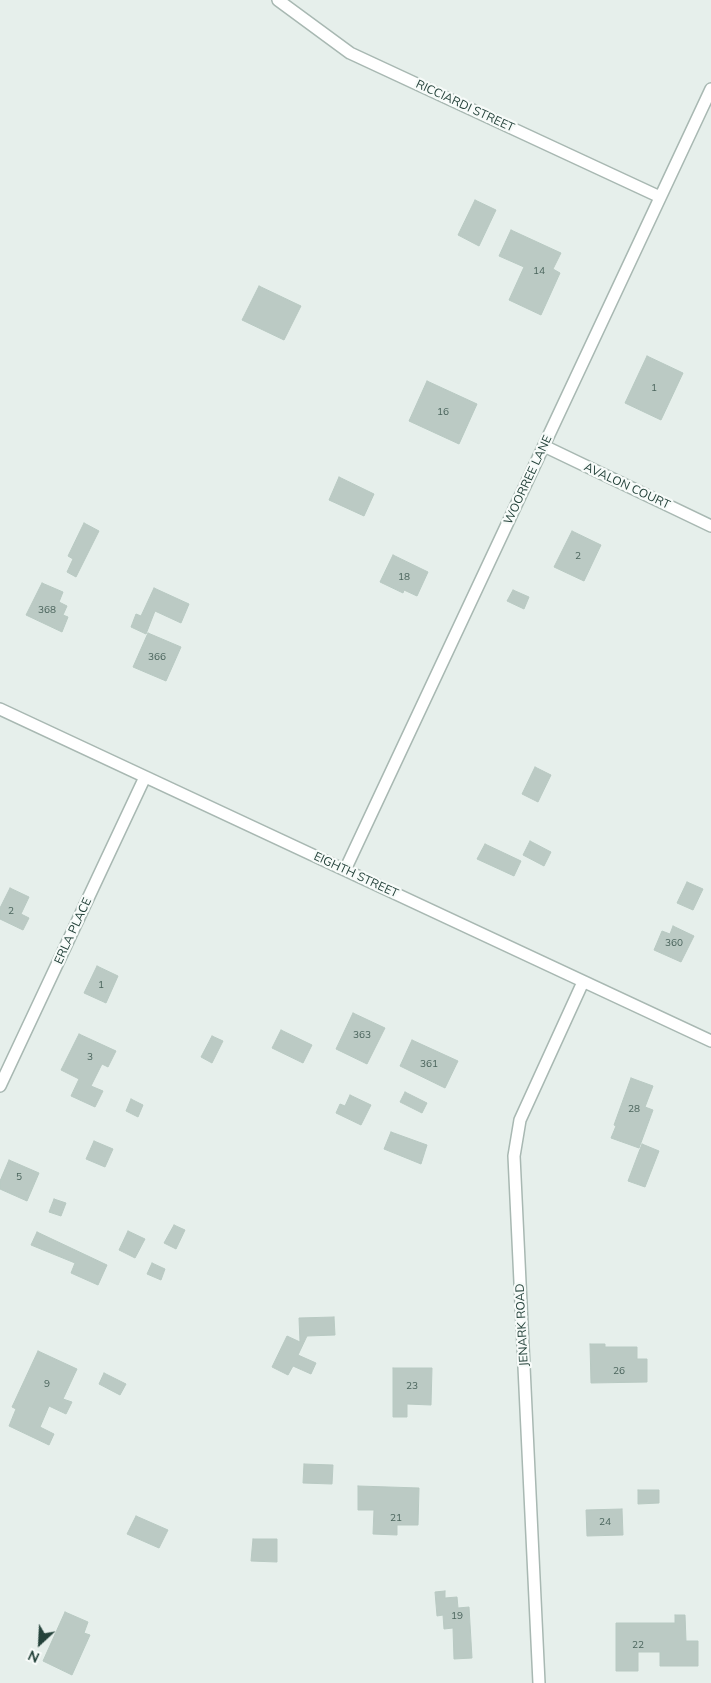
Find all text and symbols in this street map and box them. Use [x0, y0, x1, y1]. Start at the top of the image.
street label: RICCIARDI STREET [413, 77, 517, 135]
house number: 14 [533, 265, 545, 277]
house number: 1 [651, 382, 657, 394]
house number: 16 [437, 406, 449, 418]
street label: WOORREE LANE [501, 433, 555, 527]
street label: AVALON COURT [582, 460, 672, 512]
house number: 2 [575, 550, 581, 562]
house number: 18 [398, 571, 410, 583]
house number: 368 [38, 604, 56, 616]
house number: 366 [148, 651, 166, 663]
street label: EIGHTH STREET [311, 849, 401, 901]
street label: ERLA PLACE [51, 895, 95, 967]
house number: 2 [8, 905, 14, 917]
house number: 360 [665, 937, 683, 949]
house number: 1 [98, 979, 104, 991]
house number: 363 [353, 1029, 371, 1041]
house number: 3 [87, 1051, 93, 1063]
house number: 361 [420, 1058, 438, 1070]
house number: 28 [628, 1103, 640, 1115]
house number: 5 [16, 1171, 22, 1183]
street label: JENARK ROAD [513, 1283, 531, 1367]
house number: 26 [613, 1365, 625, 1377]
house number: 9 [44, 1378, 50, 1390]
house number: 23 [406, 1380, 418, 1392]
house number: 21 [390, 1512, 402, 1524]
house number: 24 [599, 1516, 611, 1528]
house number: 19 [451, 1610, 463, 1622]
north arrow [15, 1618, 65, 1668]
house number: 22 [632, 1639, 644, 1651]
text: N [25, 1646, 42, 1667]

